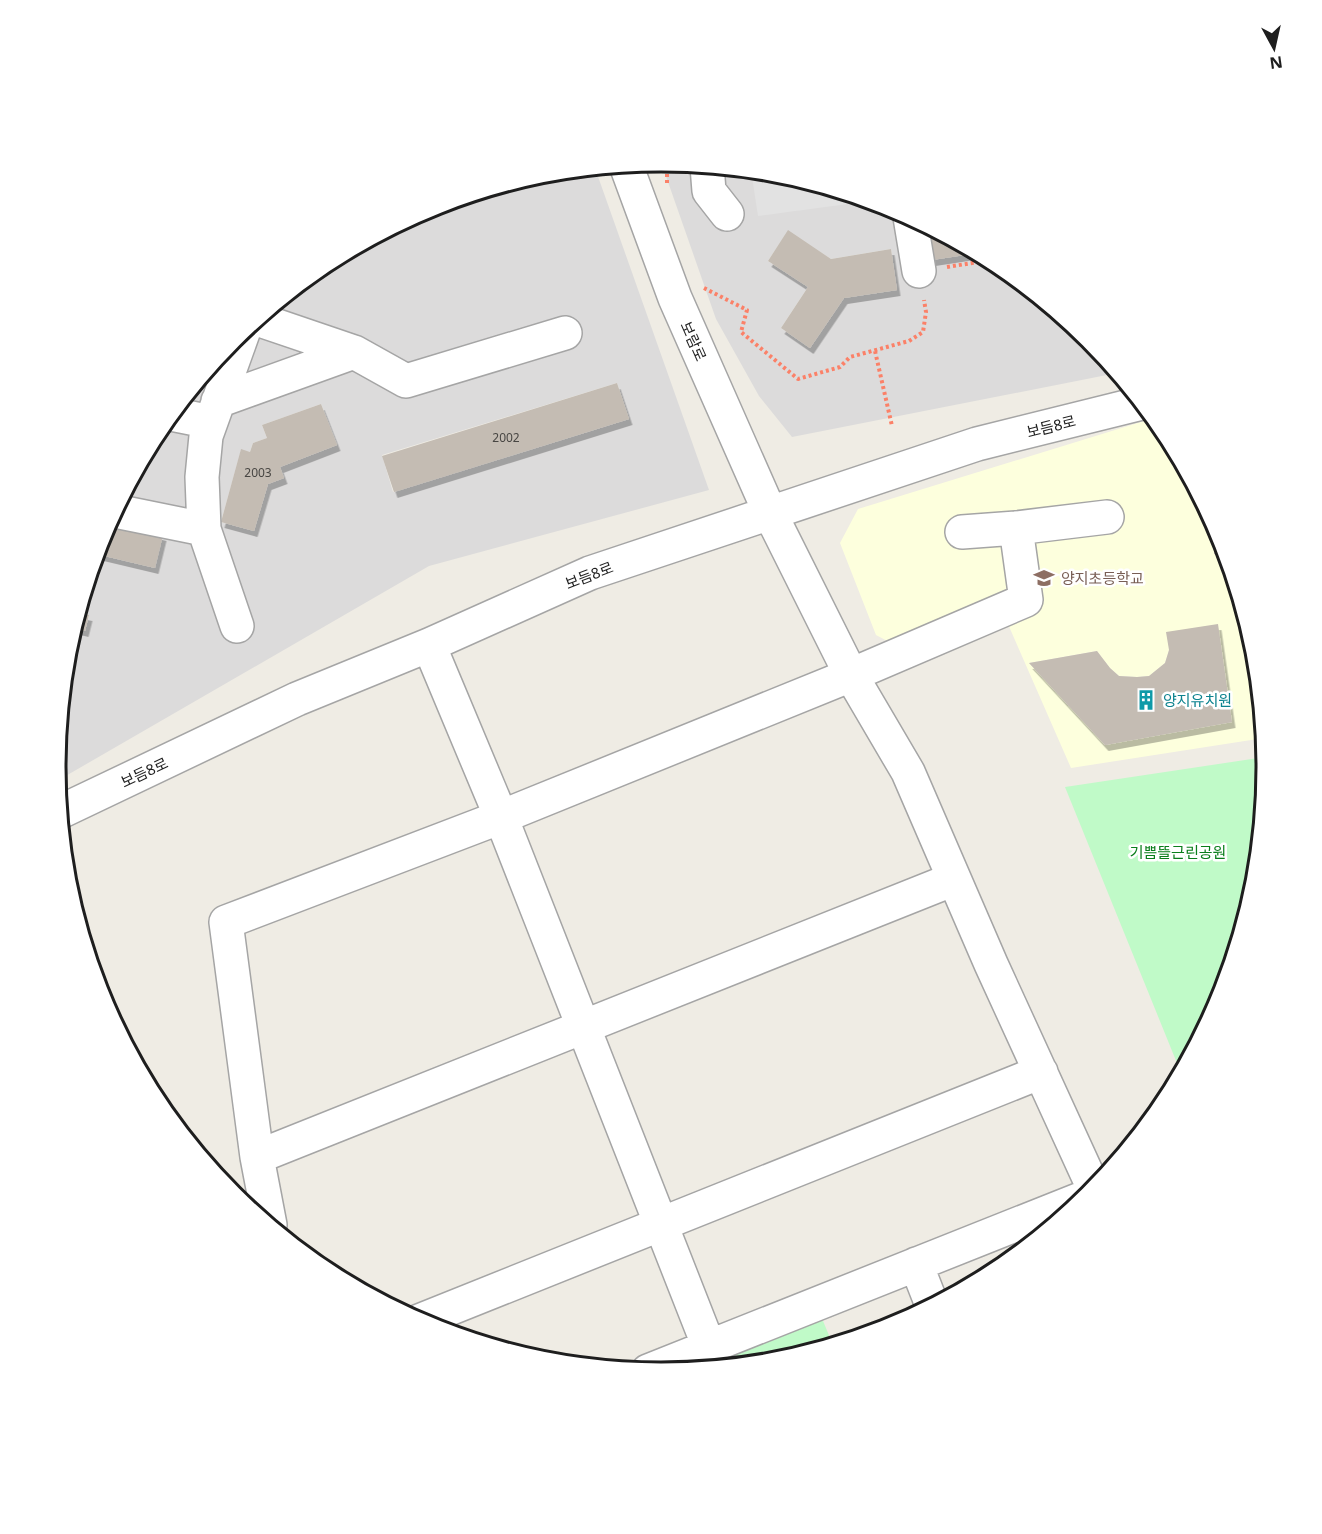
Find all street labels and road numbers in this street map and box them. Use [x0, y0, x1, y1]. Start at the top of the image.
street label: 보람로 [676, 318, 712, 364]
street label: 보듬8로 [1024, 410, 1078, 442]
street label: 보듬8로 [562, 557, 616, 593]
street label: 보듬8로 [117, 752, 171, 792]

